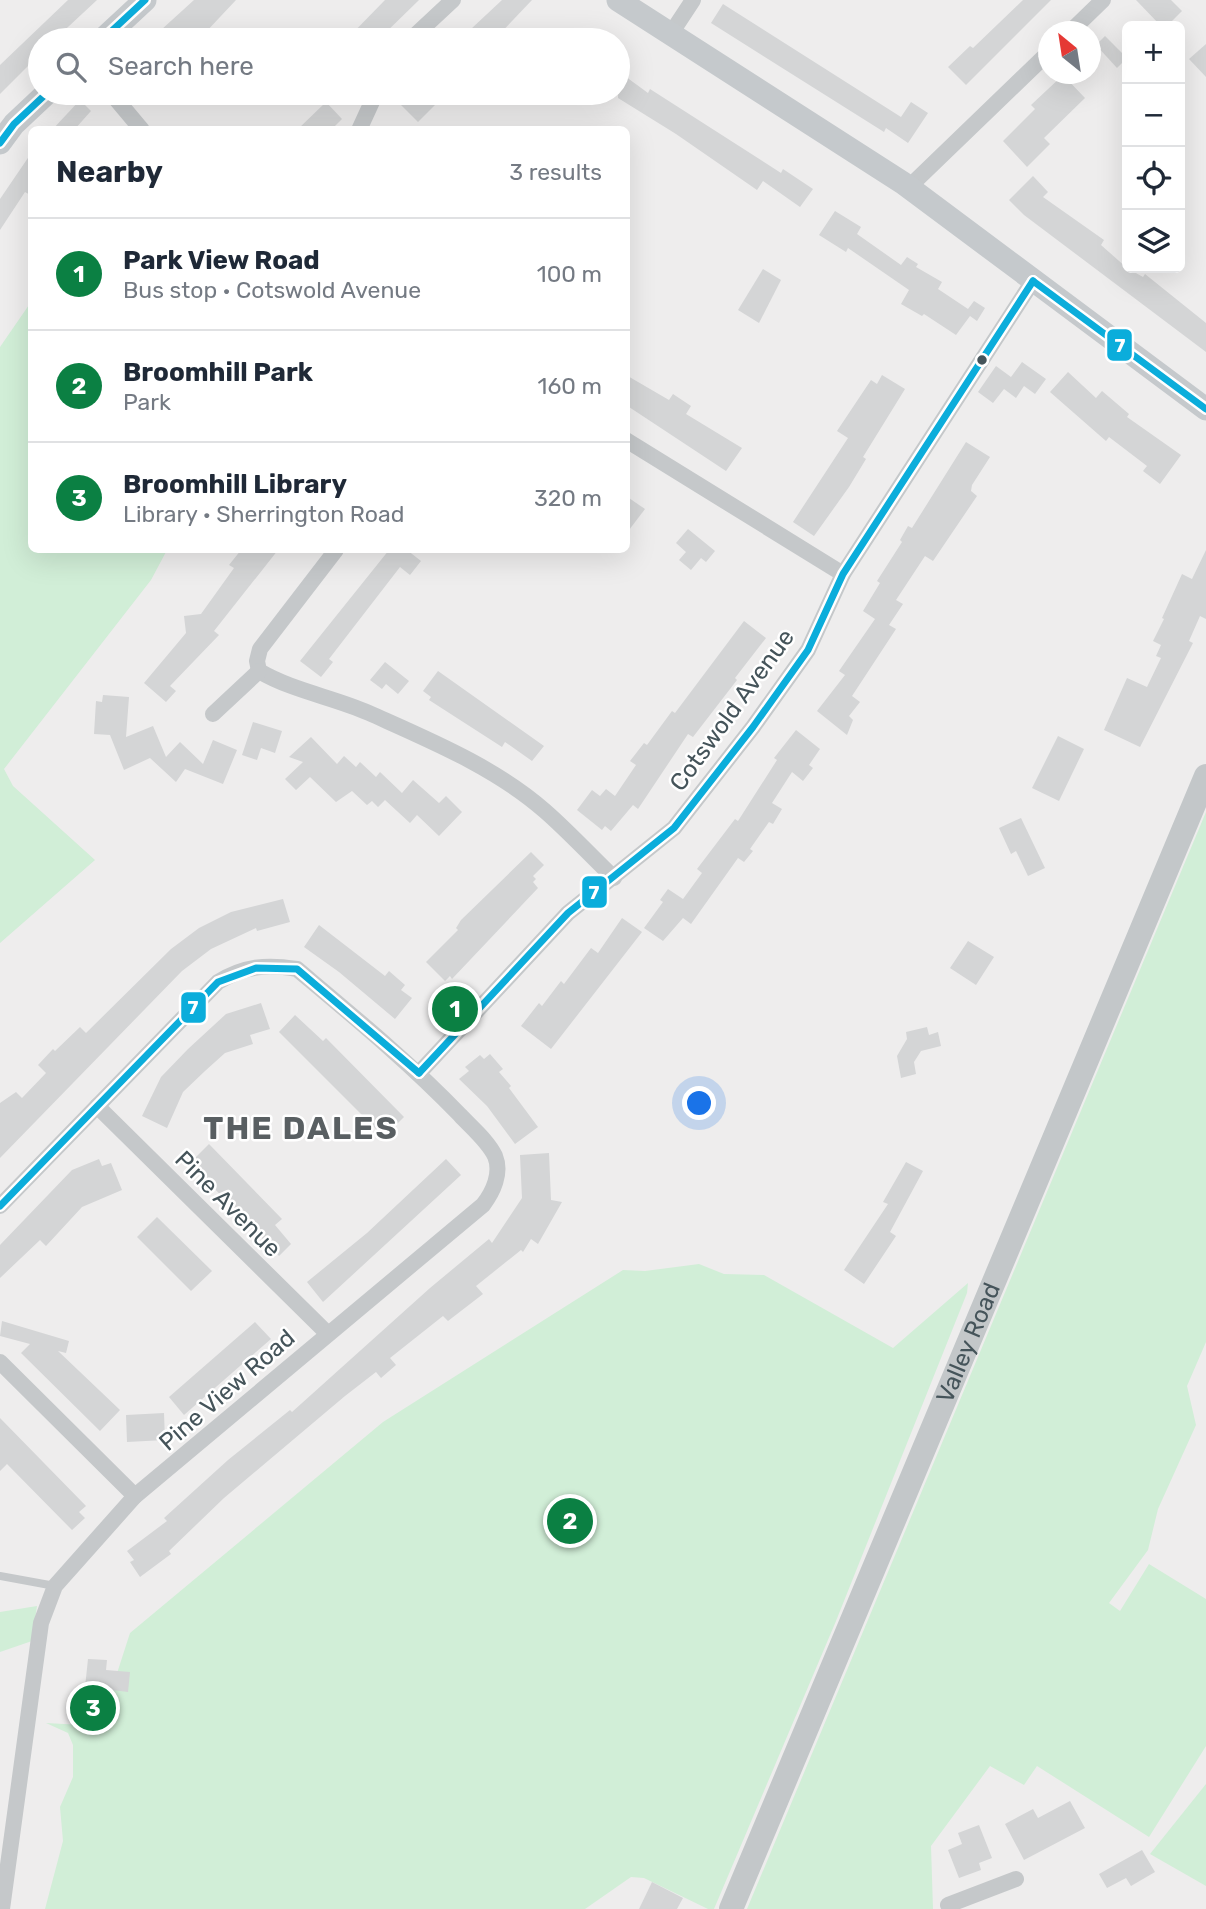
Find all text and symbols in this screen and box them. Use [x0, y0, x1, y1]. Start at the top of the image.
north arrow [1038, 21, 1101, 84]
map controls [1122, 21, 1185, 273]
button: + [1122, 21, 1185, 84]
search box [28, 28, 630, 105]
icon: search [52, 48, 90, 86]
text: Search here [108, 51, 254, 82]
button: − [1122, 84, 1185, 147]
button: locate [1122, 147, 1185, 210]
text: Nearby [56, 154, 163, 190]
text: 3 results [509, 158, 602, 186]
button: layers [1122, 210, 1185, 273]
text: Park View Road [123, 245, 320, 276]
text: 1 [73, 260, 85, 288]
text: 100 m [537, 260, 602, 288]
text: Bus stop · Cotswold Avenue [123, 276, 421, 304]
line badge: 7 [1106, 328, 1133, 362]
text: 7 [1115, 334, 1126, 357]
unlabelled marker [975, 353, 989, 367]
text: Broomhill Park [123, 357, 313, 388]
text: 2 [72, 372, 86, 400]
text: 160 m [538, 372, 602, 400]
text: Park [123, 388, 171, 416]
text: Broomhill Library [123, 469, 347, 500]
text: 3 [71, 484, 87, 512]
text: 320 m [534, 484, 602, 512]
text: Library · Sherrington Road [123, 500, 404, 528]
street label: Cotswold Avenue [664, 624, 800, 796]
line badge: 7 [581, 875, 608, 909]
text: 7 [589, 881, 600, 904]
pin: 1 [432, 983, 478, 1035]
line badge: 7 [180, 991, 207, 1024]
text: 7 [188, 996, 199, 1019]
your location [682, 1086, 716, 1120]
district label: THE DALES [203, 1109, 399, 1147]
street label: Pine Avenue [169, 1145, 287, 1263]
street label: Valley Road [931, 1278, 1006, 1407]
street label: Pine View Road [153, 1324, 301, 1456]
pin: 2 [547, 1495, 593, 1547]
pin: 3 [70, 1682, 116, 1734]

